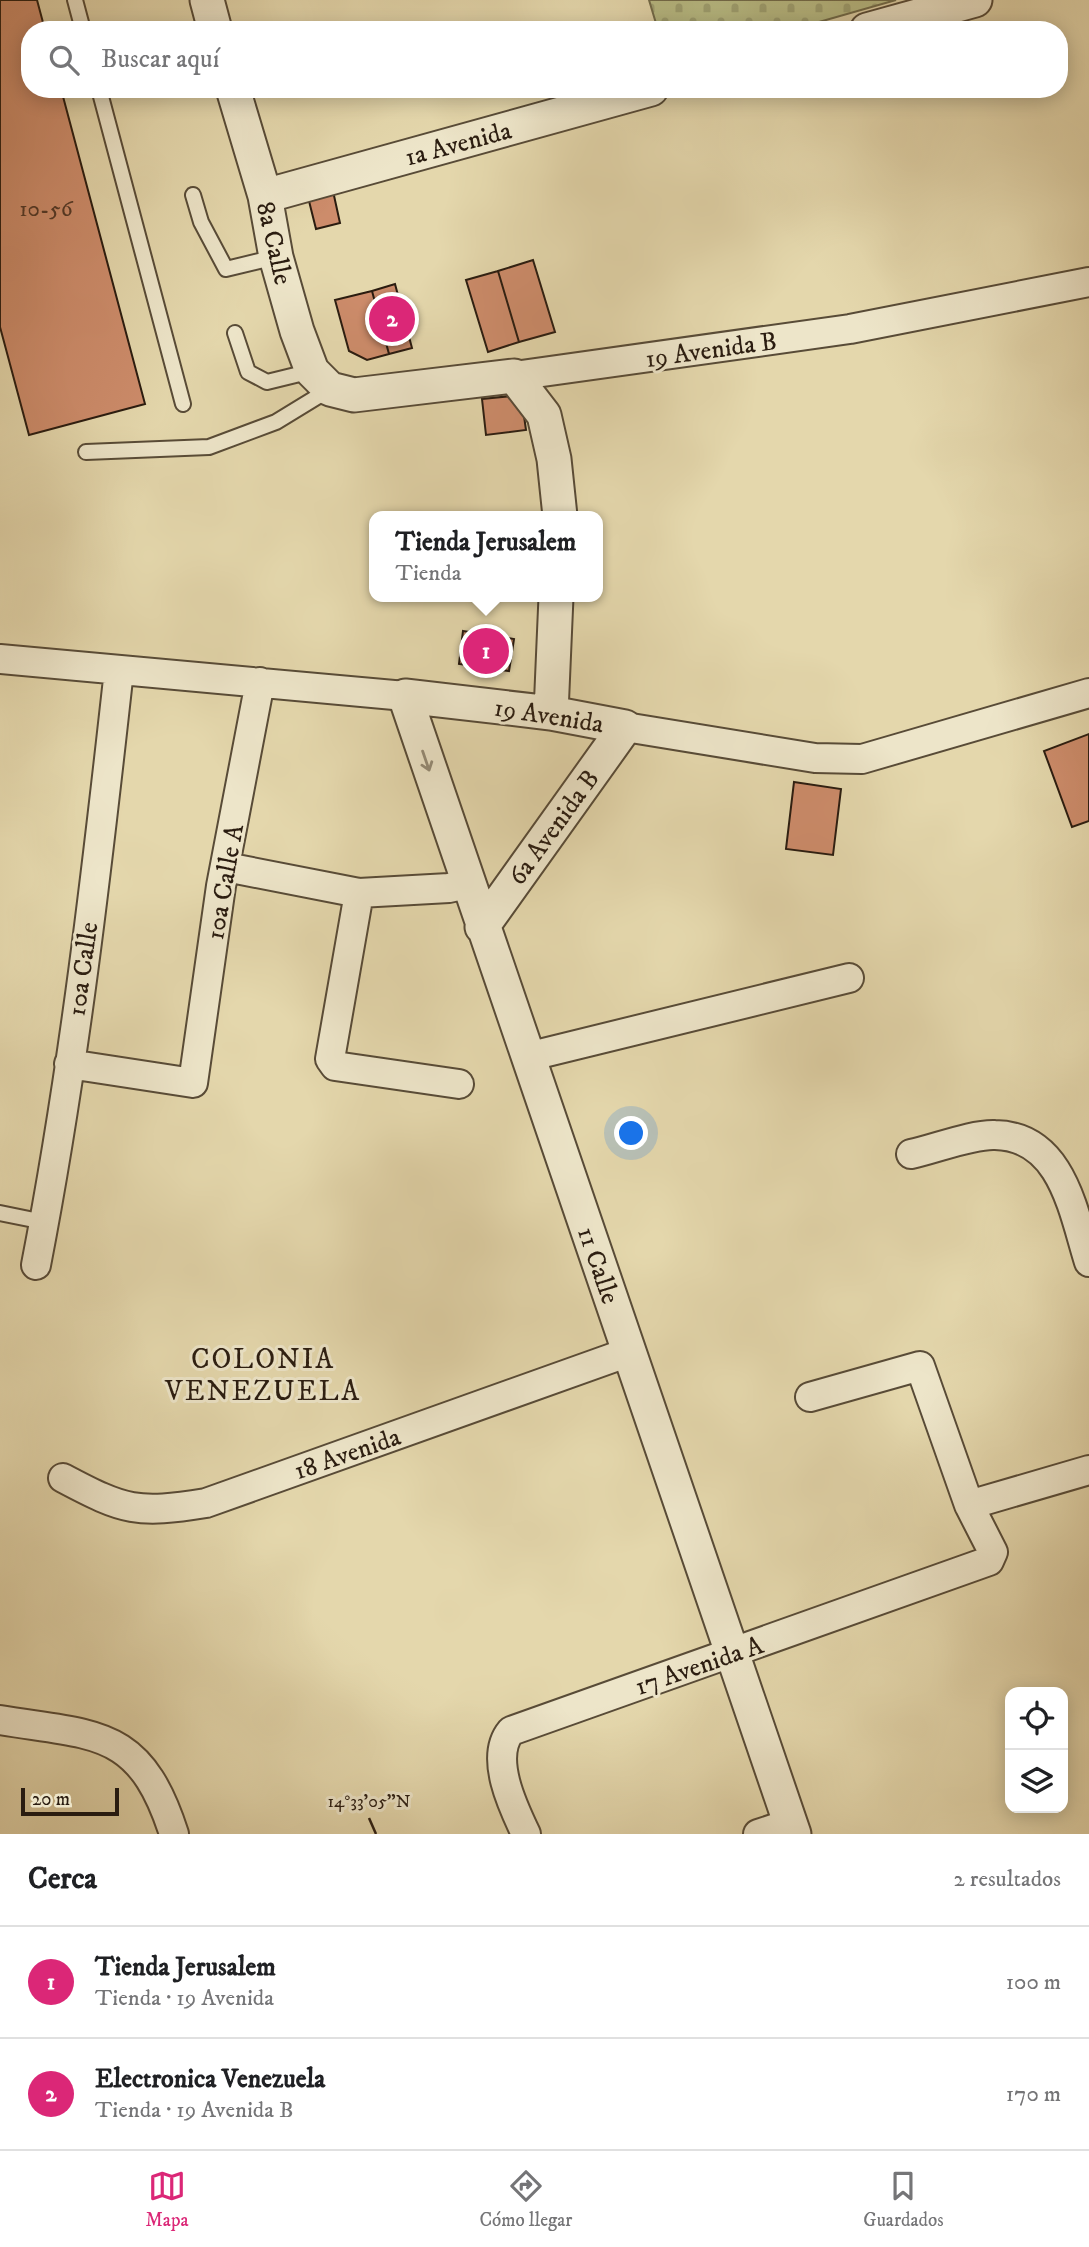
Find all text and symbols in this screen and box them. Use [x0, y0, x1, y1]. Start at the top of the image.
search box [21, 21, 1068, 98]
icon: search [45, 41, 83, 79]
text: Buscar aquí [101, 43, 219, 76]
street label: 1a Avenida [402, 114, 515, 174]
house number: 10-56 [19, 195, 74, 224]
street label: 8a Calle [248, 199, 299, 288]
pin: 2 [369, 293, 415, 345]
street label: 19 Avenida B [643, 325, 779, 376]
popup [369, 511, 603, 602]
text: Tienda Jerusalem [396, 526, 576, 559]
text: Tienda [396, 559, 462, 588]
pin: 1 [463, 625, 509, 677]
street label: 19 Avenida [492, 692, 606, 741]
one-way arrow [420, 750, 433, 772]
street label: 6a Avenida B [501, 764, 607, 892]
street label: 10a Calle A [199, 821, 252, 943]
street label: 10a Calle [61, 920, 106, 1018]
your location [614, 1116, 648, 1150]
street label: 11 Calle [569, 1223, 626, 1308]
district label: COLONIA VENEZUELA [164, 1342, 361, 1409]
street label: 18 Avenida [290, 1421, 405, 1488]
street label: 17 Avenida A [631, 1629, 768, 1704]
map controls [1005, 1687, 1068, 1813]
button: locate [1005, 1687, 1068, 1750]
button: layers [1005, 1750, 1068, 1813]
scale bar [21, 1785, 119, 1817]
text: 20 m [32, 1788, 70, 1811]
text: 14°33'05"N [327, 1791, 411, 1813]
text: Cerca [28, 1861, 97, 1898]
text: 2 resultados [954, 1865, 1061, 1894]
text: Tienda Jerusalem [95, 1951, 276, 1984]
text: 1 [47, 1968, 55, 1997]
text: 100 m [1006, 1968, 1061, 1997]
text: Tienda · 19 Avenida [95, 1984, 274, 2013]
text: Electronica Venezuela [95, 2063, 325, 2096]
text: 2 [45, 2080, 57, 2109]
text: 170 m [1006, 2080, 1061, 2109]
text: Tienda · 19 Avenida B [95, 2096, 294, 2125]
tab: Mapa [145, 2167, 189, 2232]
tab: Cómo llegar [479, 2167, 572, 2232]
tab: Guardados [863, 2167, 944, 2232]

